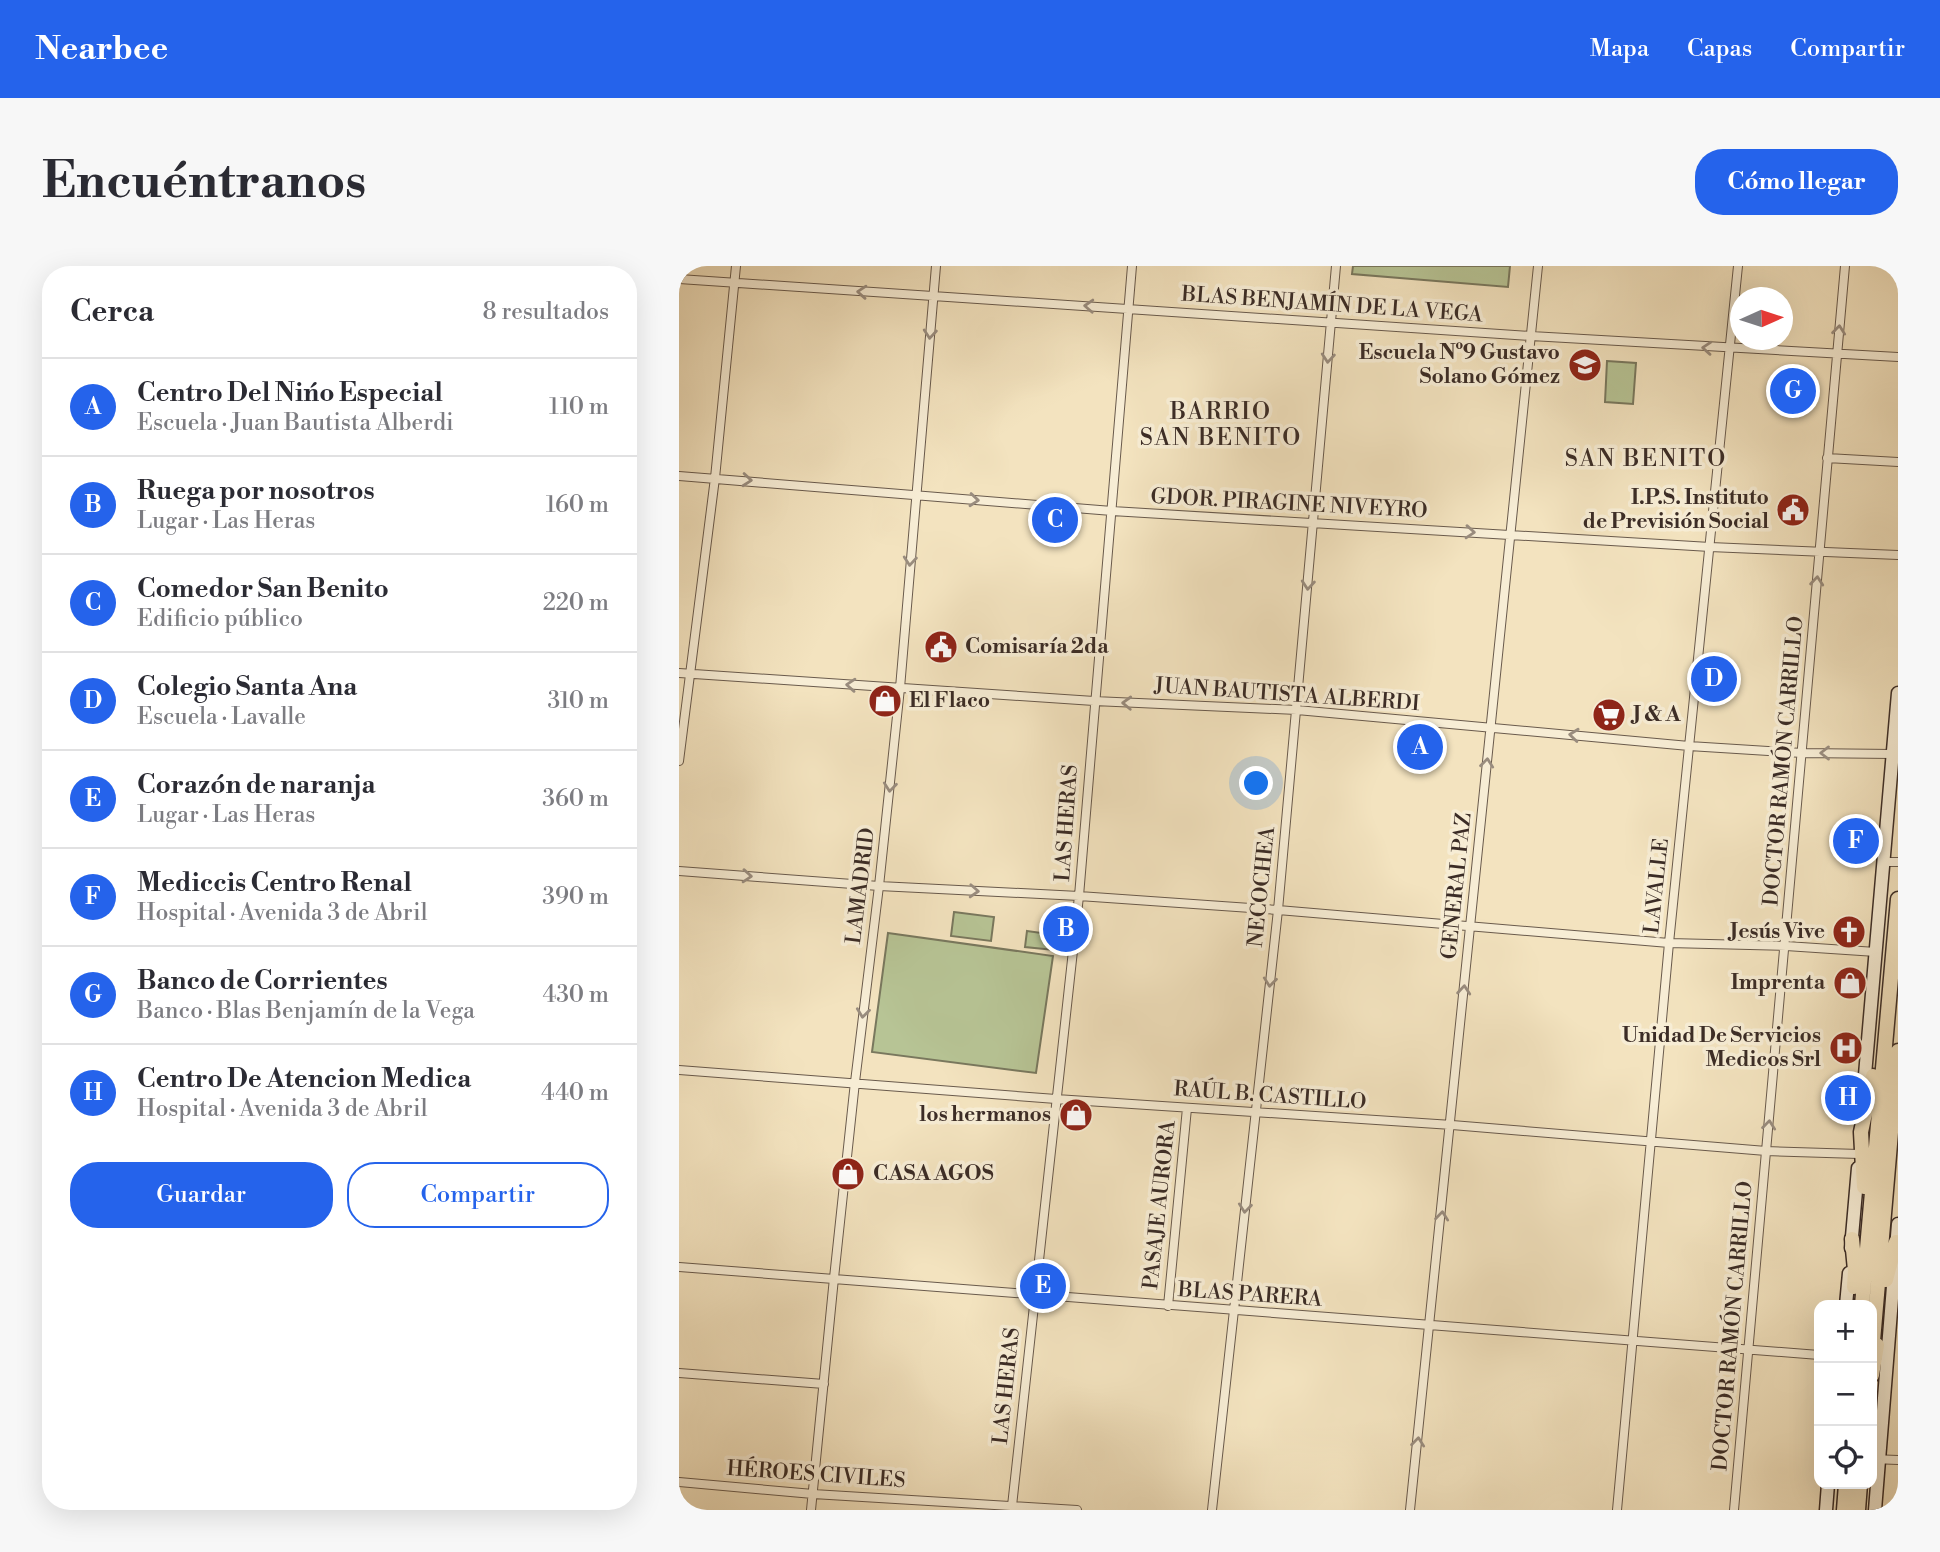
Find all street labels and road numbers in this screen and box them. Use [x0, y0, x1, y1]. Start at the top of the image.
street label: BLAS BENJAMÍN DE LA VEGA [1179, 279, 1484, 329]
street label: GDOR. PIRAGINE NIVEYRO [1150, 484, 1428, 524]
street label: DOCTOR RAMÓN CARRILLO [1755, 615, 1810, 907]
street label: JUAN BAUTISTA ALBERDI [1153, 673, 1420, 717]
street label: LAS HERAS [1050, 764, 1084, 882]
street label: GENERAL PAZ [1436, 811, 1478, 961]
street label: NECOCHEA [1243, 825, 1281, 949]
street label: LAMADRID [841, 826, 881, 946]
street label: LAVALLE [1639, 837, 1675, 935]
street label: RAÚL B. CASTILLO [1173, 1073, 1367, 1116]
street label: PASAJE AURORA [1138, 1119, 1182, 1291]
street label: DOCTOR RAMÓN CARRILLO [1704, 1180, 1759, 1472]
street label: BLAS PARERA [1176, 1277, 1324, 1313]
street label: LAS HERAS [988, 1326, 1026, 1446]
street label: HÉROES CIVILES [726, 1454, 906, 1494]

